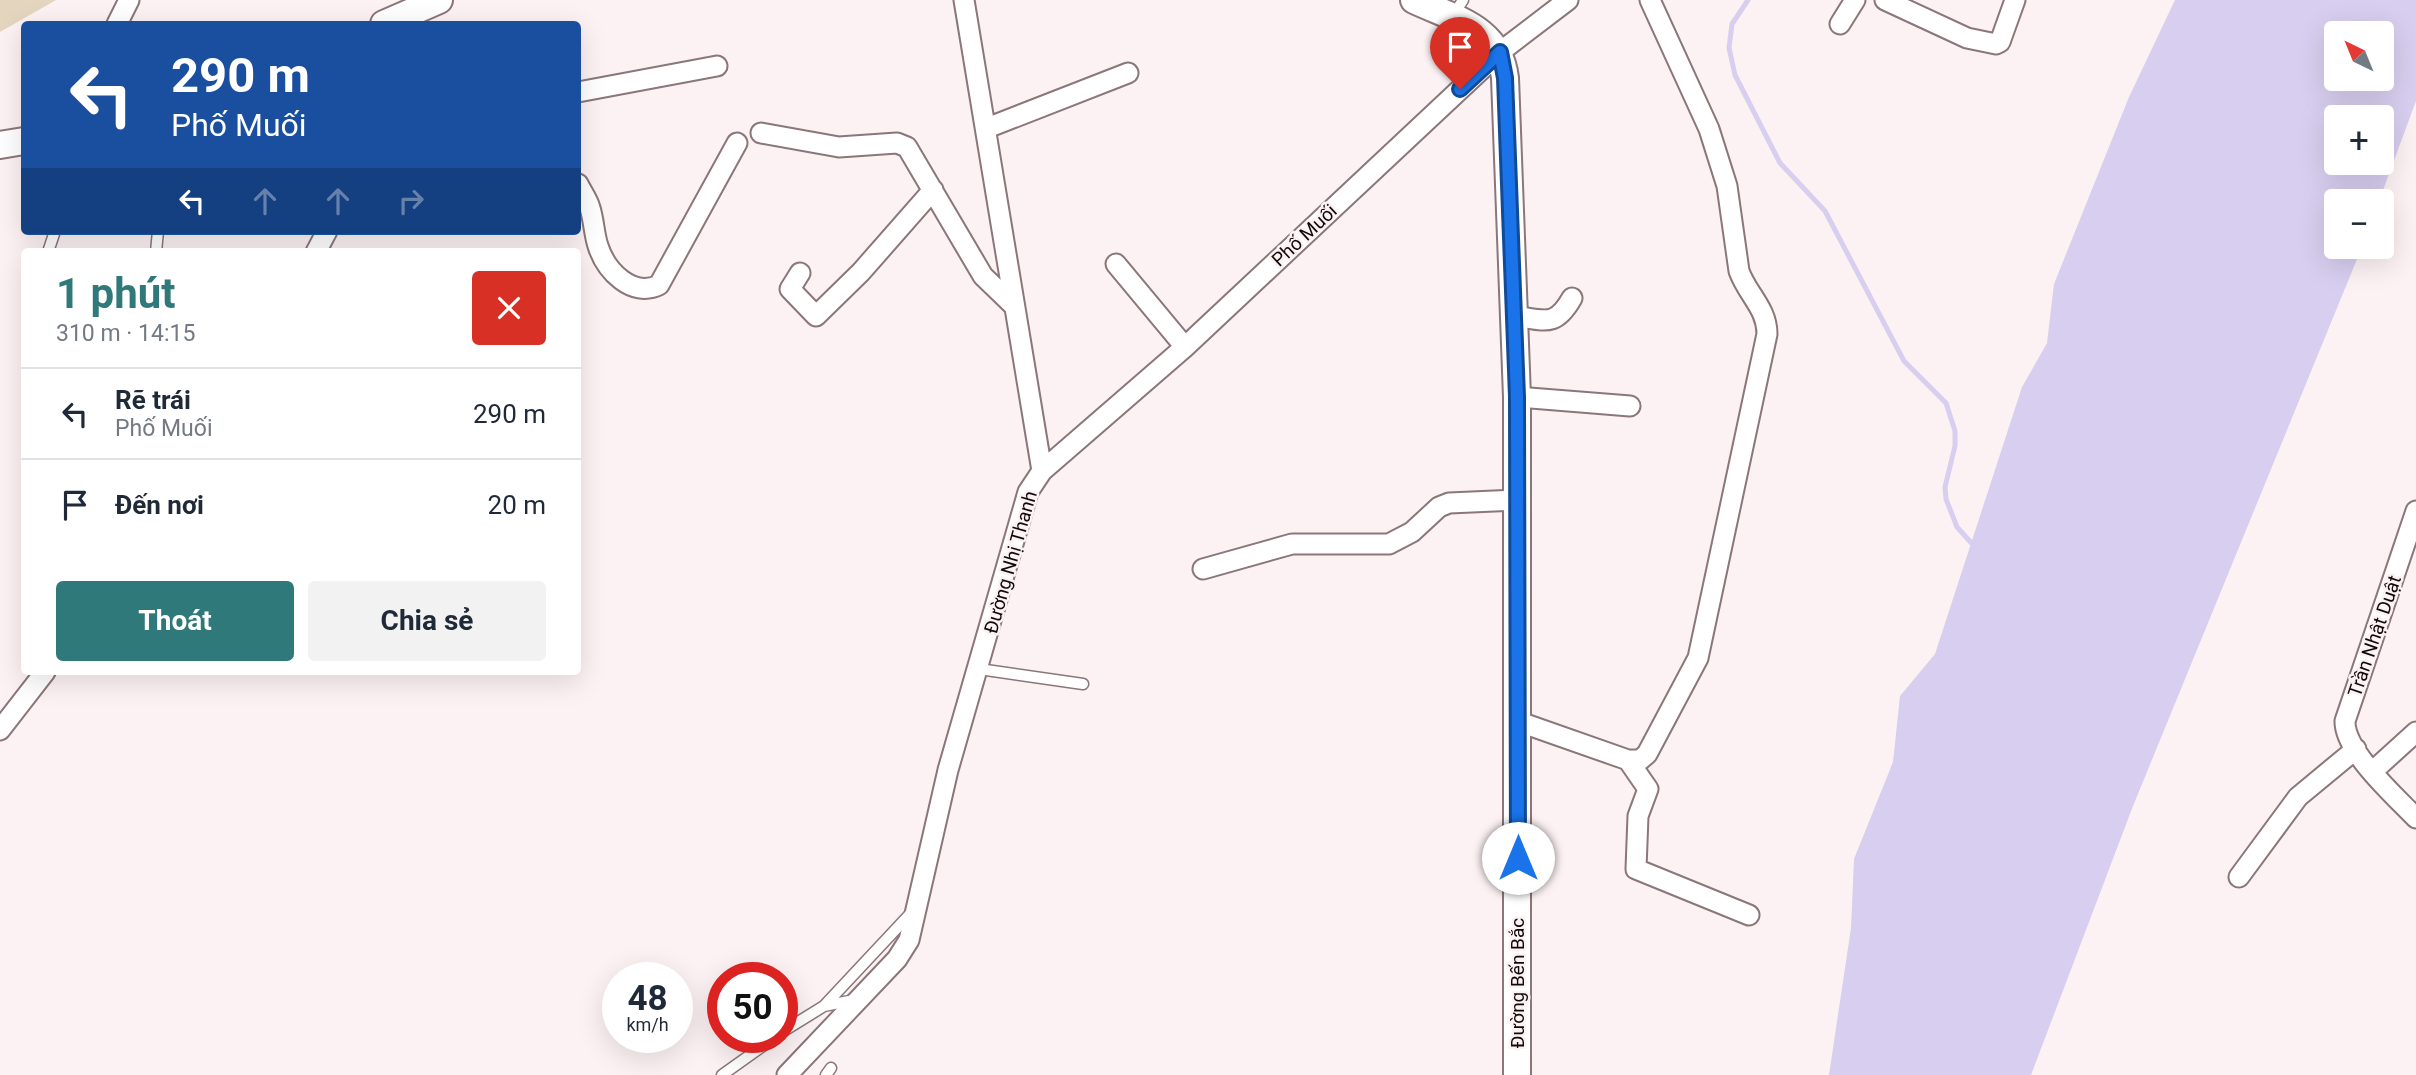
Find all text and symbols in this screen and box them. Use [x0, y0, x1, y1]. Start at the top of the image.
pin [1430, 17, 1490, 89]
north arrow [2324, 21, 2394, 91]
map controls [2324, 21, 2394, 259]
icon: arrive [1441, 28, 1479, 66]
text: 290 m [171, 47, 310, 104]
icon: left [56, 49, 147, 140]
button: + [2324, 105, 2394, 175]
text: Phố Muối [171, 106, 307, 144]
icon: left [173, 182, 211, 220]
icon: ahead [246, 182, 284, 220]
icon: ahead [319, 182, 357, 220]
icon: right [392, 182, 430, 220]
button: − [2324, 189, 2394, 259]
street label: Phố Muối [1267, 199, 1342, 271]
text: 1 phút [56, 269, 175, 318]
button: close [472, 271, 546, 345]
text: 310 m · 14:15 [56, 320, 195, 347]
text: Rẽ trái [115, 385, 191, 415]
icon: left [56, 395, 94, 433]
text: 290 m [473, 399, 546, 429]
text: Phố Muối [115, 415, 212, 442]
icon: arrive [56, 486, 94, 524]
street label: Đường Nhị Thanh [979, 488, 1042, 636]
text: Đến nơi [115, 490, 204, 520]
text: 20 m [488, 490, 546, 520]
street label: Trần Nhật Duật [2343, 572, 2406, 700]
button: Thoát [56, 581, 294, 661]
button: Chia sẻ [308, 581, 546, 661]
position arrow [1481, 821, 1555, 895]
street label: Đường Bến Bắc [1506, 918, 1529, 1048]
speed limit sign: 50 [707, 962, 798, 1053]
text: 48 [627, 978, 668, 1019]
text: km/h [626, 1014, 669, 1035]

